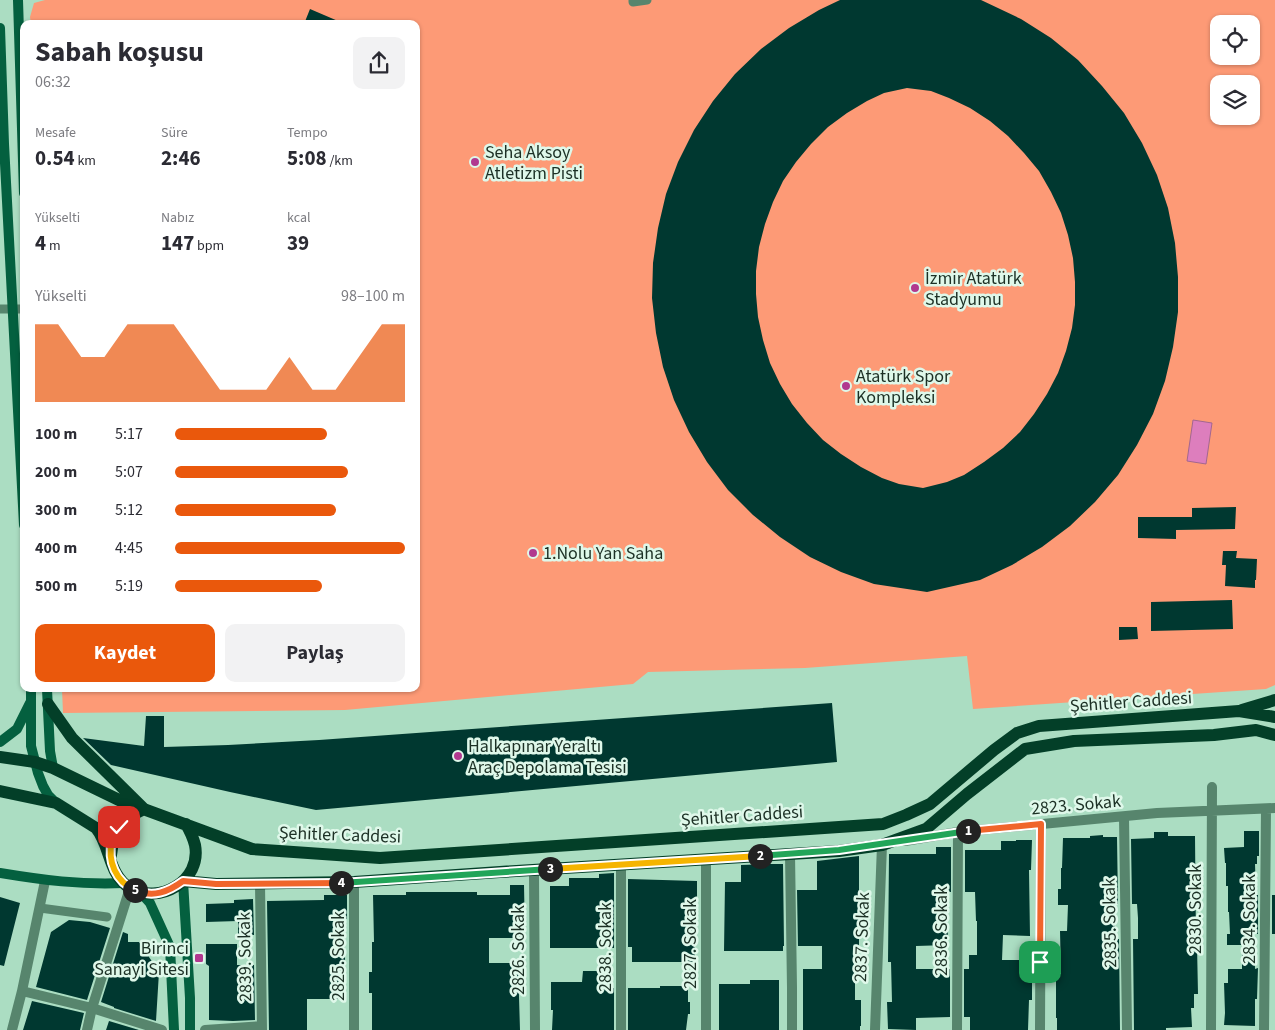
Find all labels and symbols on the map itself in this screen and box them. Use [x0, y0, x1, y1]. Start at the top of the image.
place label: Seha Aksoy Atletizm Pisti [485, 140, 583, 186]
marker: Seha Aksoy Atletizm Pisti [469, 156, 481, 168]
place label: İzmir Atatürk Stadyumu [925, 266, 1022, 312]
marker: İzmir Atatürk Stadyumu [909, 282, 921, 294]
place label: Atatürk Spor Kompleksi [856, 364, 951, 410]
marker: Atatürk Spor Kompleksi [840, 380, 852, 392]
place label: 1.Nolu Yan Saha [543, 541, 663, 566]
marker: 1.Nolu Yan Saha [527, 547, 539, 559]
street label: Şehitler Caddesi [1069, 685, 1193, 719]
place label: Halkapınar Yeraltı Araç Depolama Tesisi [468, 734, 627, 780]
marker: Halkapınar Yeraltı Araç Depolama Tesisi [452, 750, 464, 762]
street label: 2823. Sokak [1030, 789, 1122, 821]
street label: Şehitler Caddesi [680, 799, 804, 833]
pin [98, 806, 140, 848]
pin: 1 [956, 818, 980, 844]
street label: Şehitler Caddesi [278, 820, 402, 850]
pin: 2 [748, 844, 772, 868]
pin: 3 [538, 856, 562, 882]
street label: 2830. Sokak [1183, 864, 1208, 954]
pin: 4 [328, 870, 354, 896]
street label: 2834. Sokak [1237, 874, 1262, 964]
pin: 5 [122, 878, 148, 902]
street label: 2835. Sokak [1097, 878, 1123, 968]
street label: 2836. Sokak [929, 886, 954, 976]
street label: 2837. Sokak [848, 892, 876, 982]
street label: 2827. Sokak [678, 899, 703, 989]
street label: 2838. Sokak [593, 902, 618, 992]
street label: 2826. Sokak [506, 905, 531, 995]
street label: 2825. Sokak [326, 911, 351, 1001]
street label: 2839. Sokak [232, 912, 258, 1002]
place label: Birinci Sanayi Sitesi [94, 936, 189, 982]
pin [1019, 941, 1061, 983]
marker: Birinci Sanayi Sitesi [193, 952, 205, 964]

